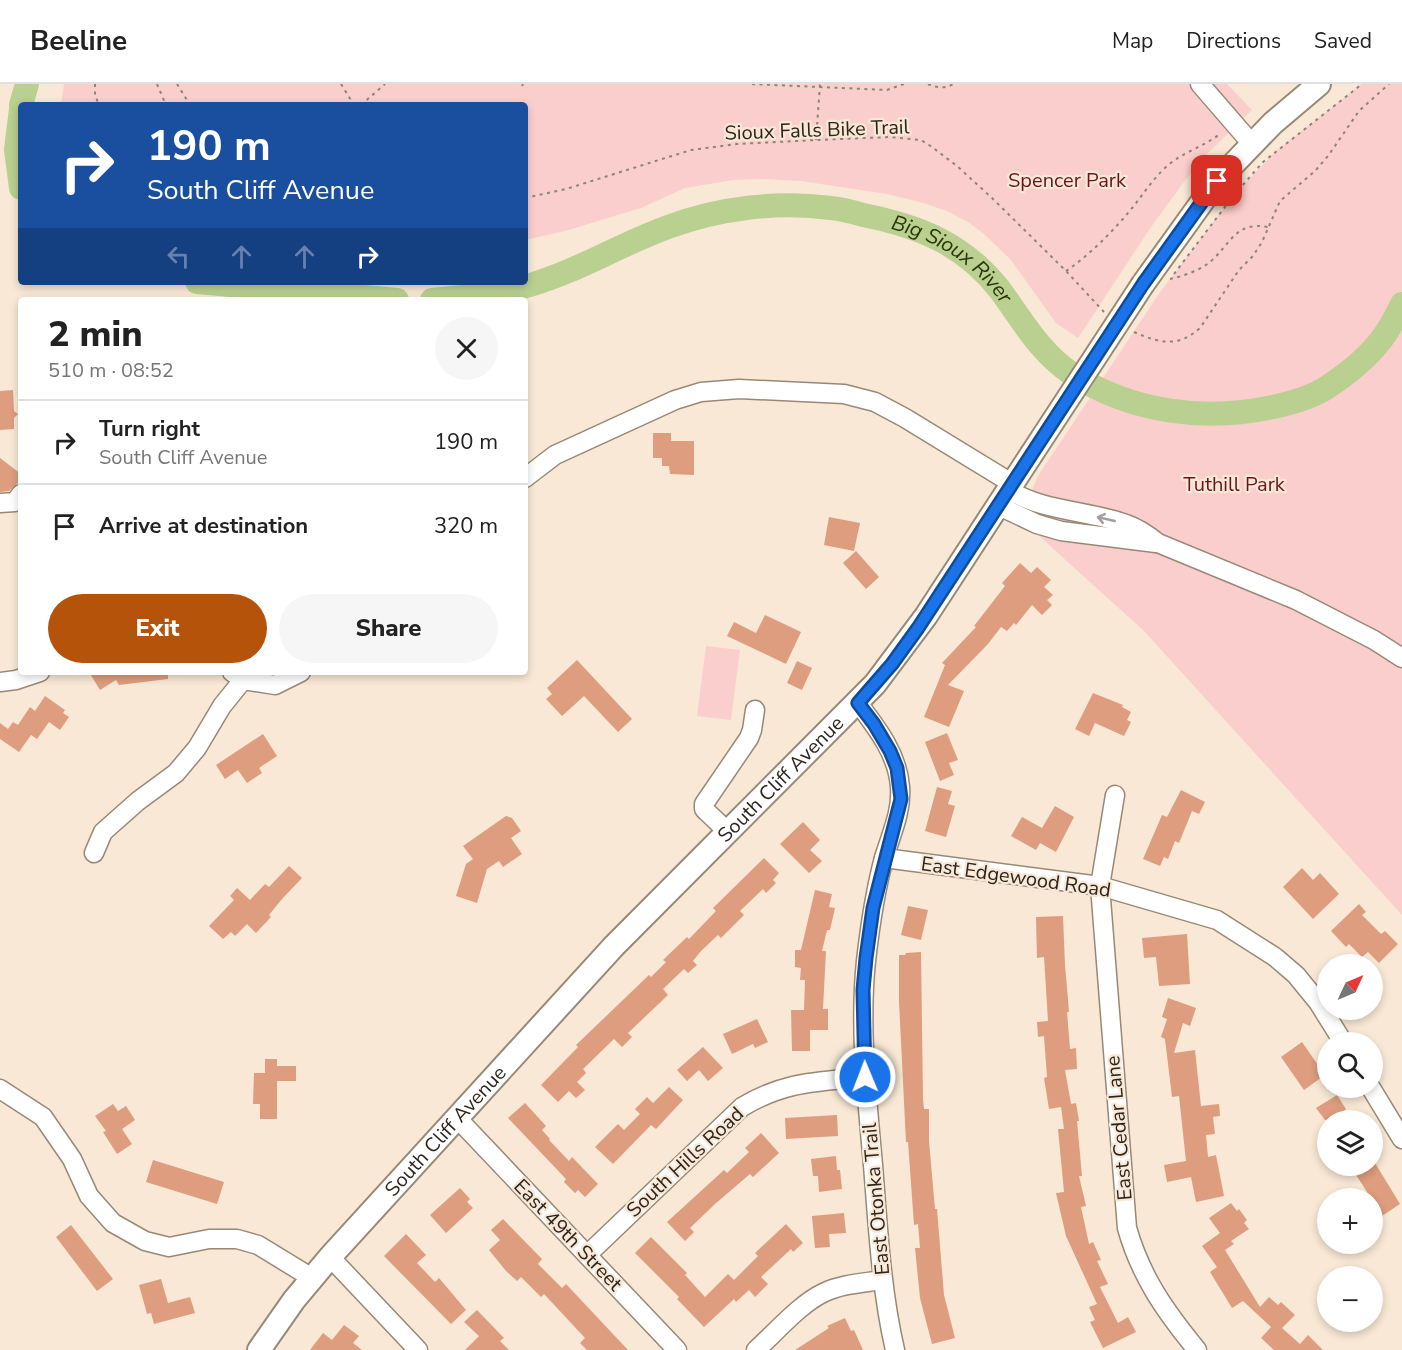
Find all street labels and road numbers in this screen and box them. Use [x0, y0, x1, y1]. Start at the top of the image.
street label: Sioux Falls Bike Trail [724, 113, 910, 147]
street label: South Cliff Avenue [711, 710, 849, 848]
street label: East Edgewood Road [919, 850, 1113, 904]
street label: East Cedar Lane [1099, 1055, 1139, 1201]
street label: South Cliff Avenue [378, 1060, 512, 1202]
street label: South Hills Road [621, 1101, 749, 1223]
street label: East Otonka Trail [856, 1122, 896, 1276]
street label: East 49th Street [508, 1173, 629, 1298]

